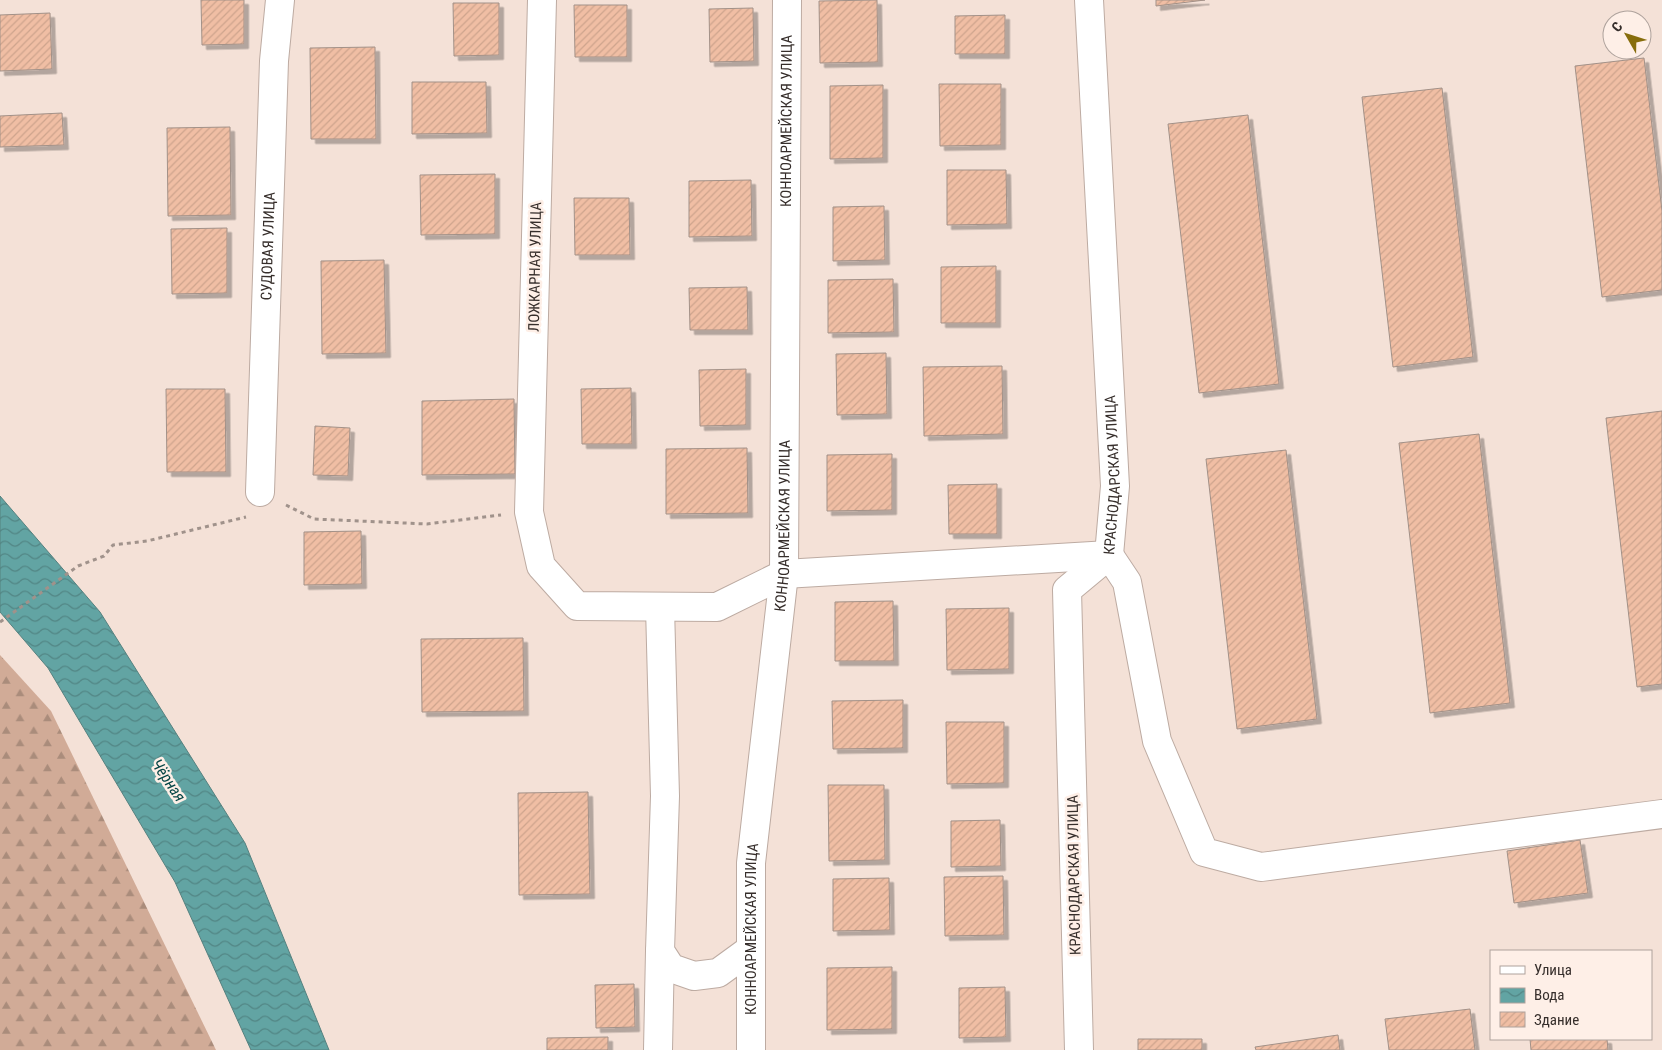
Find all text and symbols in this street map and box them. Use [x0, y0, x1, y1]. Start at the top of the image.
north arrow [1602, 10, 1652, 60]
text: С [1608, 19, 1626, 35]
street label: КОННОАРМЕЙСКАЯ УЛИЦА [777, 34, 796, 207]
street label: СУДОВАЯ УЛИЦА [257, 191, 279, 301]
street label: ЛОЖКАРНАЯ УЛИЦА [525, 201, 545, 332]
street label: КРАСНОДАРСКАЯ УЛИЦА [1100, 394, 1124, 556]
street label: КОННОАРМЕЙСКАЯ УЛИЦА [771, 439, 794, 613]
water label: Чёрная [148, 755, 190, 806]
street label: КРАСНОДАРСКАЯ УЛИЦА [1064, 795, 1084, 955]
street label: КОННОАРМЕЙСКАЯ УЛИЦА [742, 842, 762, 1015]
legend [1490, 950, 1652, 1040]
text: Улица [1534, 961, 1572, 979]
text: Вода [1534, 986, 1564, 1004]
text: Здание [1534, 1011, 1579, 1029]

